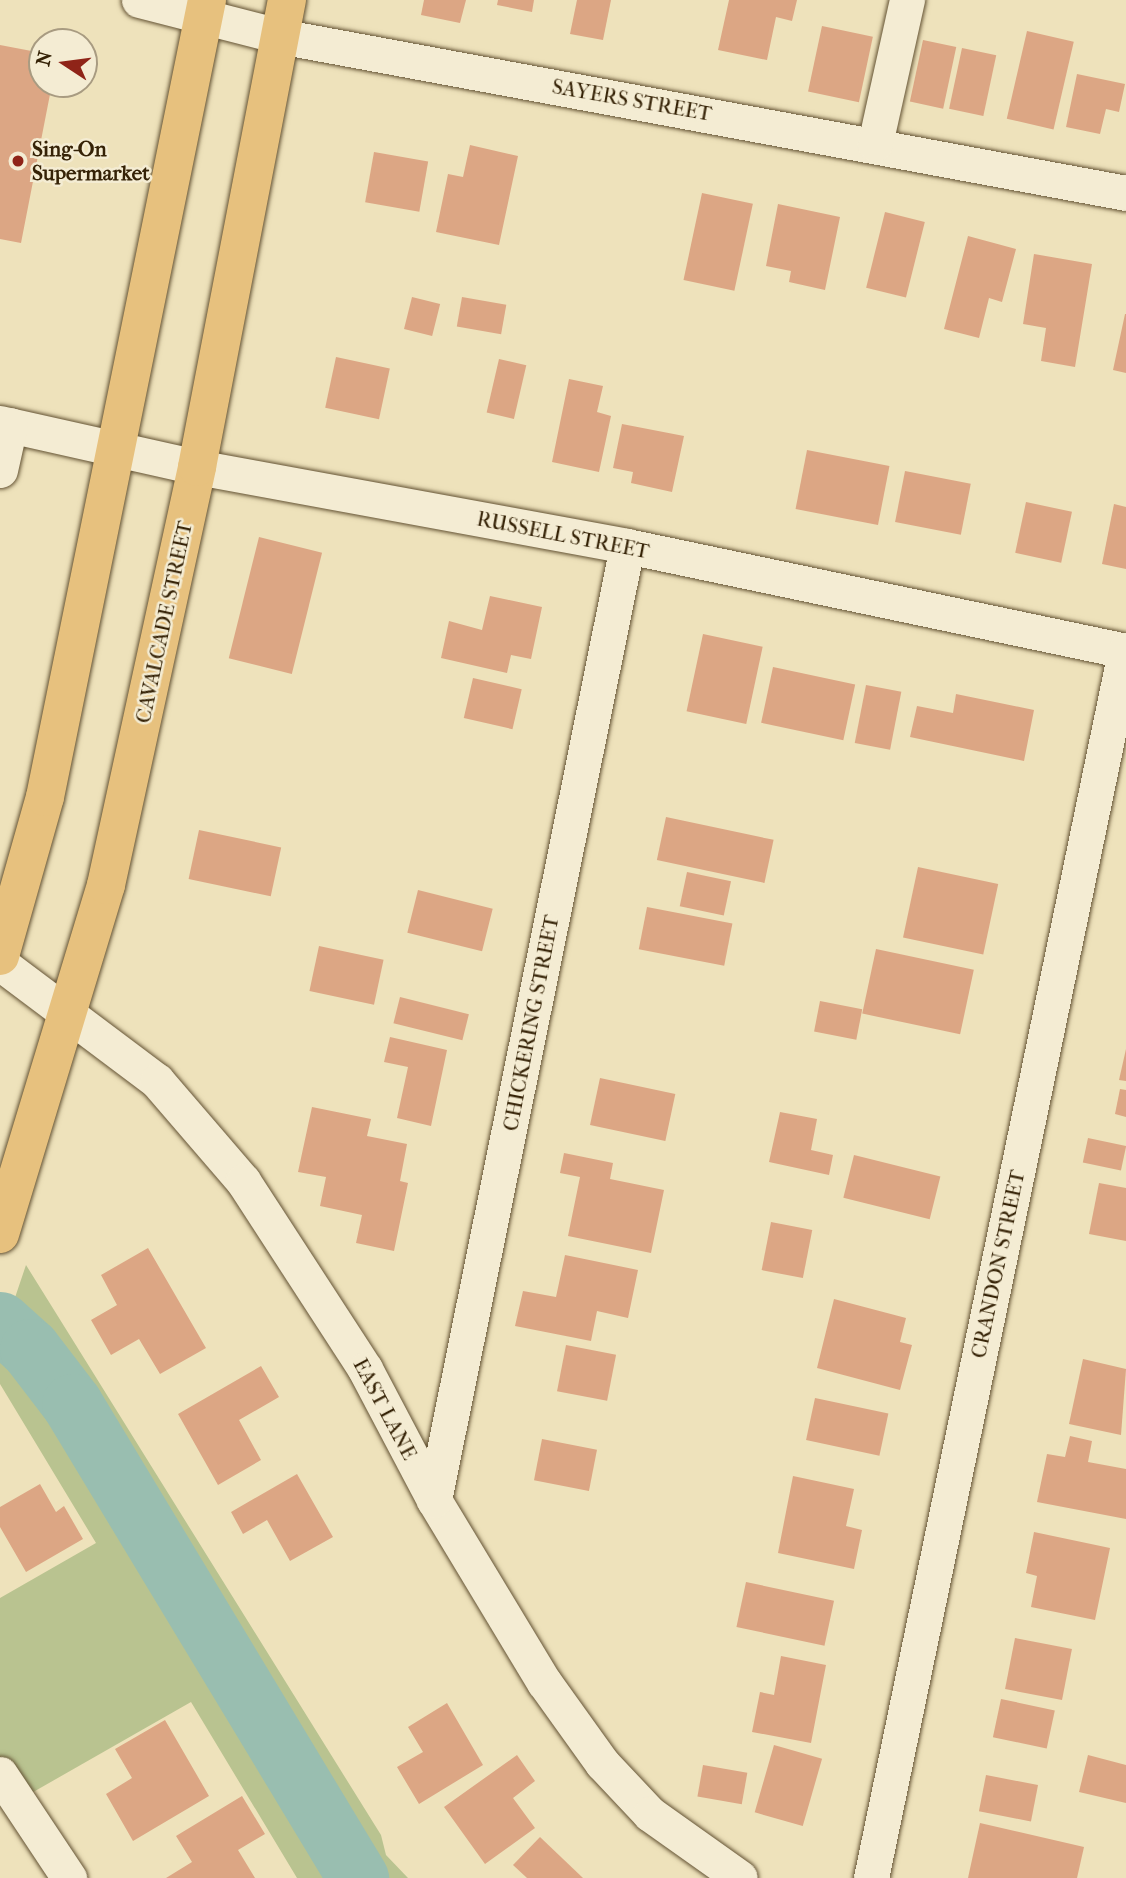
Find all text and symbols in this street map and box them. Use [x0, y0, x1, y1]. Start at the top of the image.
north arrow [28, 28, 98, 98]
text: N [32, 49, 57, 68]
street label: SAYERS STREET [550, 74, 714, 126]
place label: Sing-On Supermarket [32, 136, 150, 186]
marker: Sing-On Supermarket [10, 153, 26, 169]
street label: RUSSELL STREET [475, 506, 651, 564]
street label: CAVALCADE STREET [130, 519, 198, 725]
street label: CHICKERING STREET [498, 913, 564, 1133]
street label: CRANDON STREET [966, 1168, 1030, 1360]
street label: EAST LANE [348, 1354, 422, 1464]

